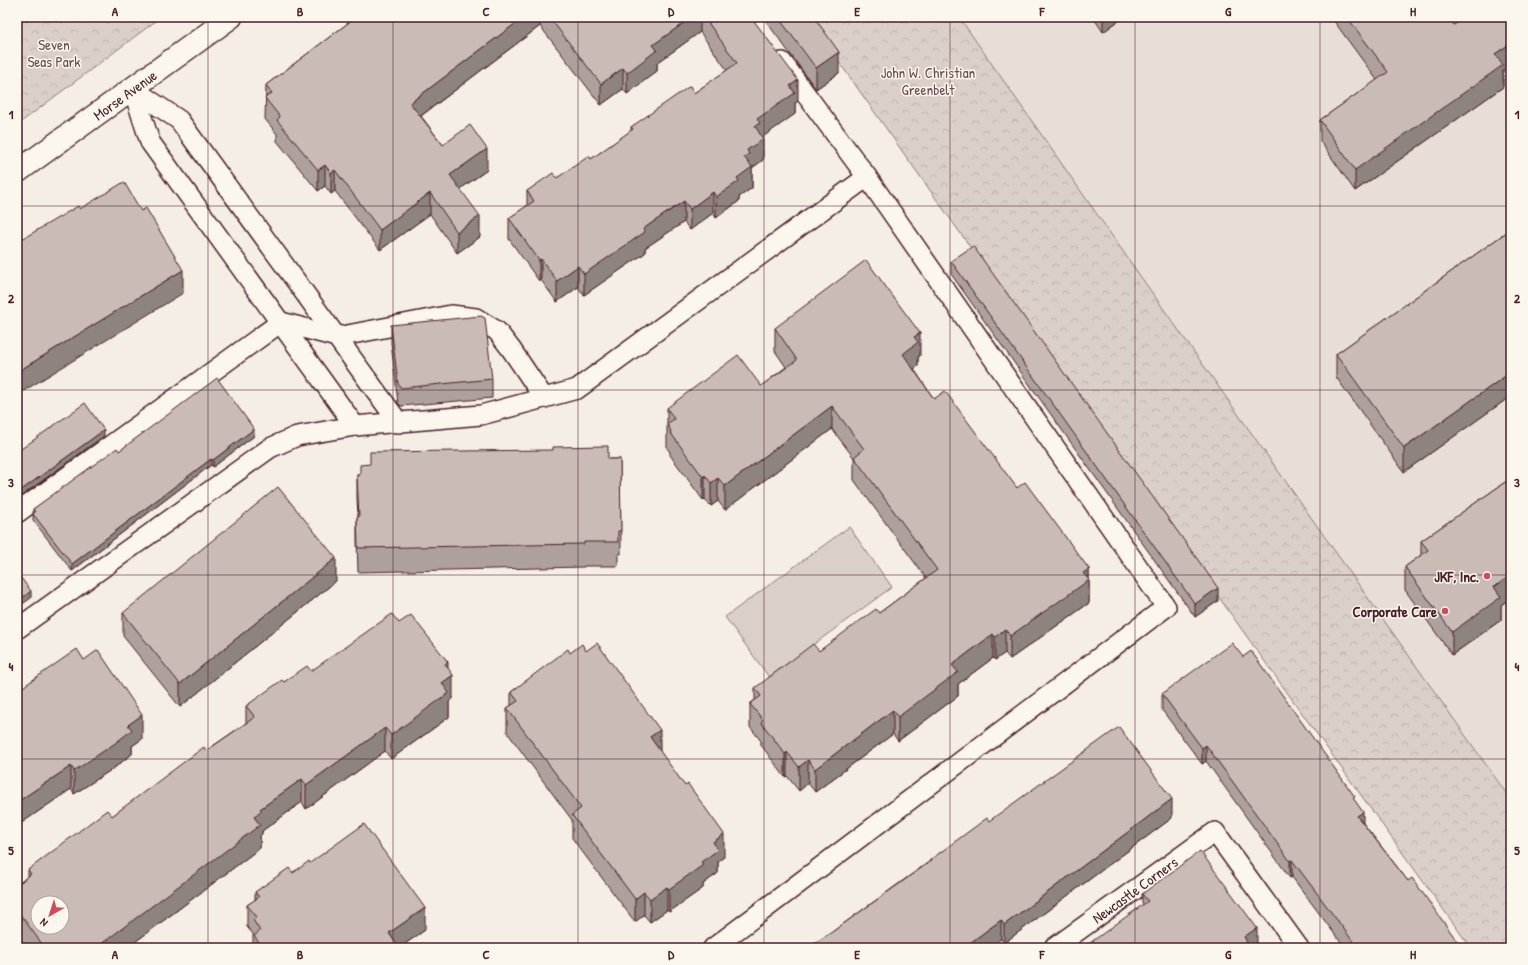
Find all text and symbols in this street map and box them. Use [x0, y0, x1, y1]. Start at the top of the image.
text: A [112, 2, 119, 20]
text: B [297, 2, 304, 20]
text: C [482, 2, 490, 20]
text: D [668, 2, 675, 20]
text: E [854, 2, 860, 20]
text: F [1039, 2, 1046, 20]
text: G [1225, 2, 1232, 20]
text: H [1410, 2, 1416, 20]
park label: Seven Seas Park [27, 34, 81, 72]
park label: John W. Christian Greenbelt [881, 62, 976, 100]
street label: Morse Avenue [89, 65, 161, 125]
text: 1 [9, 105, 14, 123]
text: 1 [1515, 105, 1520, 123]
text: 2 [8, 289, 15, 307]
text: 2 [1514, 289, 1521, 307]
text: 3 [8, 473, 14, 491]
text: 3 [1514, 473, 1520, 491]
place label: JKF, Inc. [1434, 566, 1479, 587]
marker: JKF, Inc. [1482, 571, 1492, 581]
place label: Corporate Care [1352, 601, 1437, 623]
marker: Corporate Care [1440, 606, 1450, 616]
text: 4 [9, 657, 14, 675]
text: 4 [1515, 657, 1520, 675]
text: 5 [8, 841, 14, 859]
text: 5 [1514, 841, 1520, 859]
street label: Newcastle Corners [1088, 852, 1182, 928]
north arrow [30, 895, 70, 935]
text: N [37, 915, 50, 930]
text: A [112, 945, 119, 963]
text: B [297, 945, 304, 963]
text: C [482, 945, 490, 963]
text: D [668, 945, 675, 963]
text: E [854, 945, 860, 963]
text: F [1039, 945, 1046, 963]
text: G [1225, 945, 1232, 963]
text: H [1410, 945, 1416, 963]

